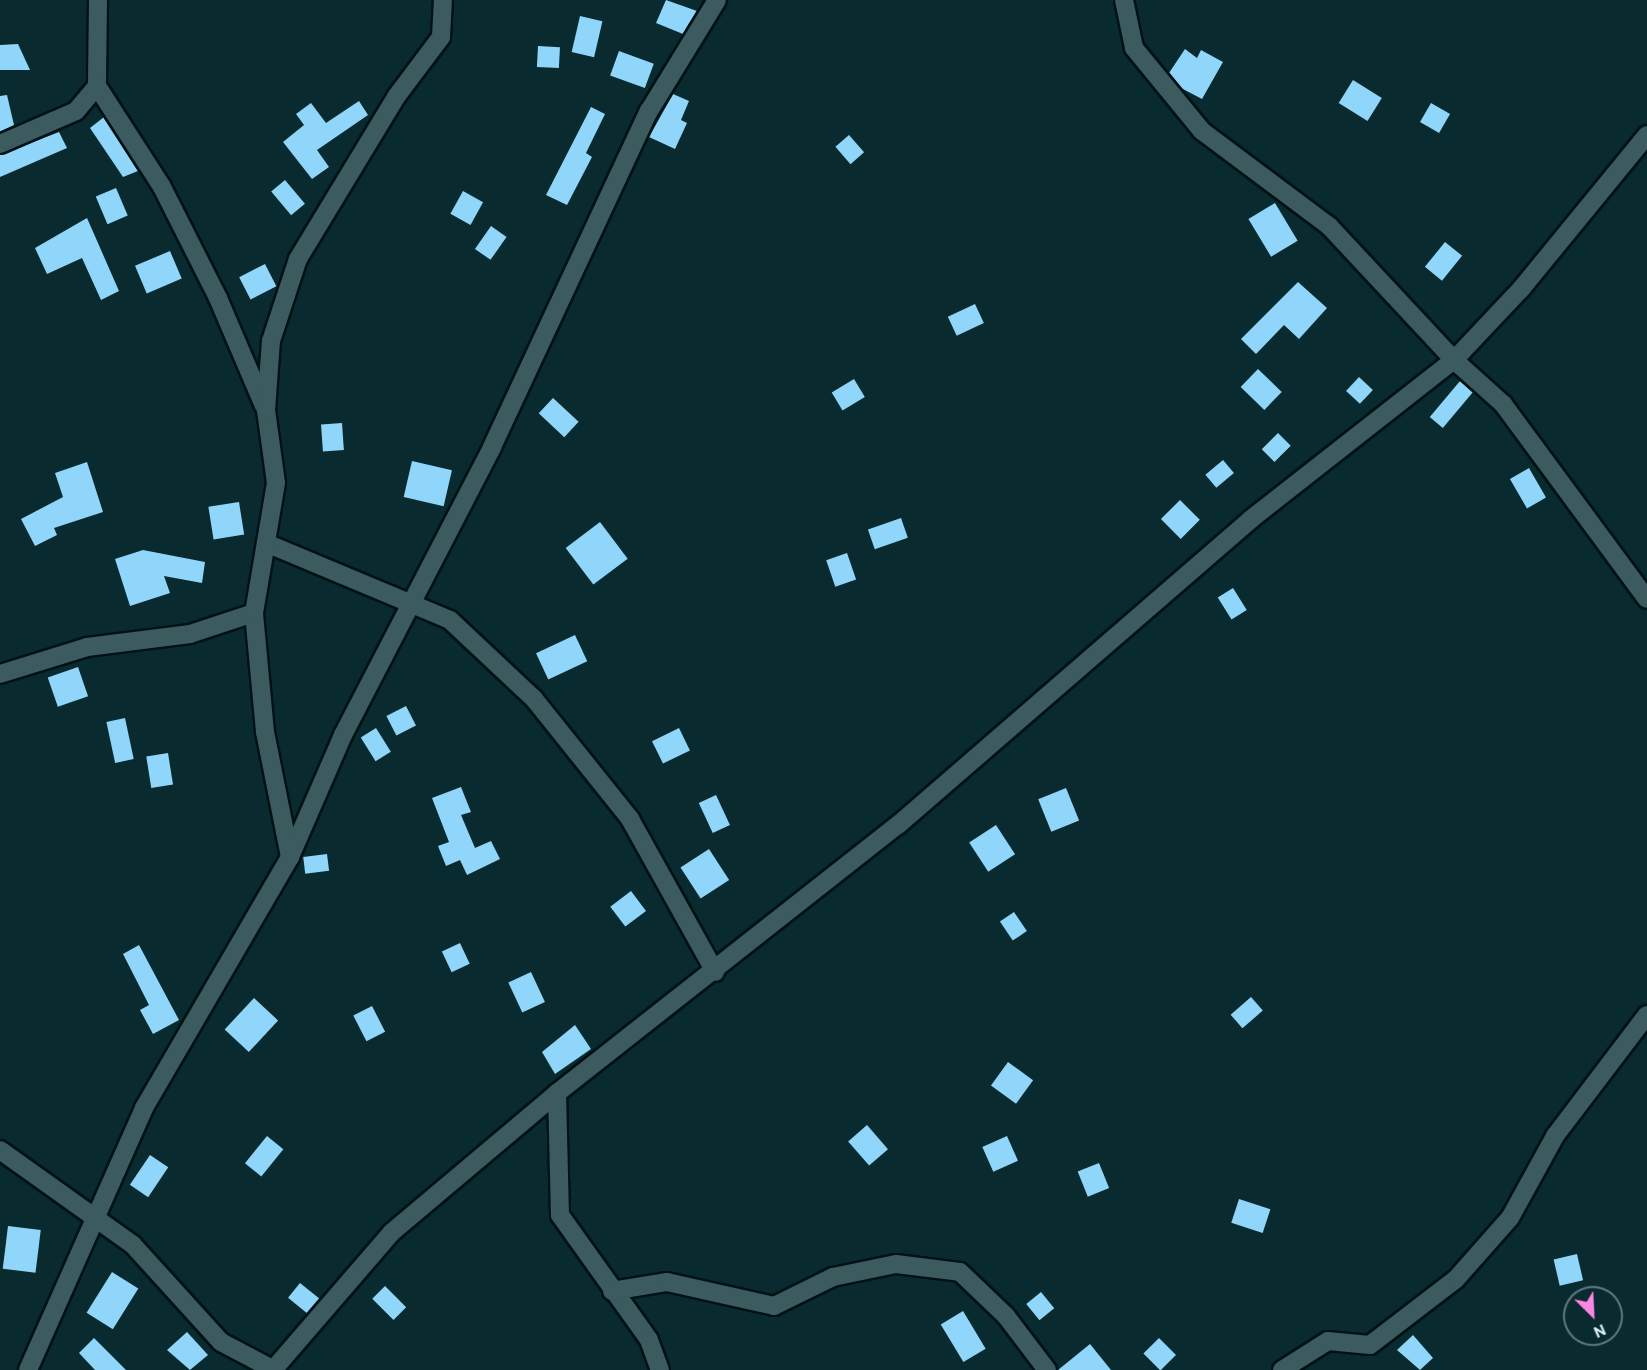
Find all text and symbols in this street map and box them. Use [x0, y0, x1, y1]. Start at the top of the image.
north arrow [1563, 1286, 1623, 1346]
text: N [1591, 1320, 1609, 1342]

